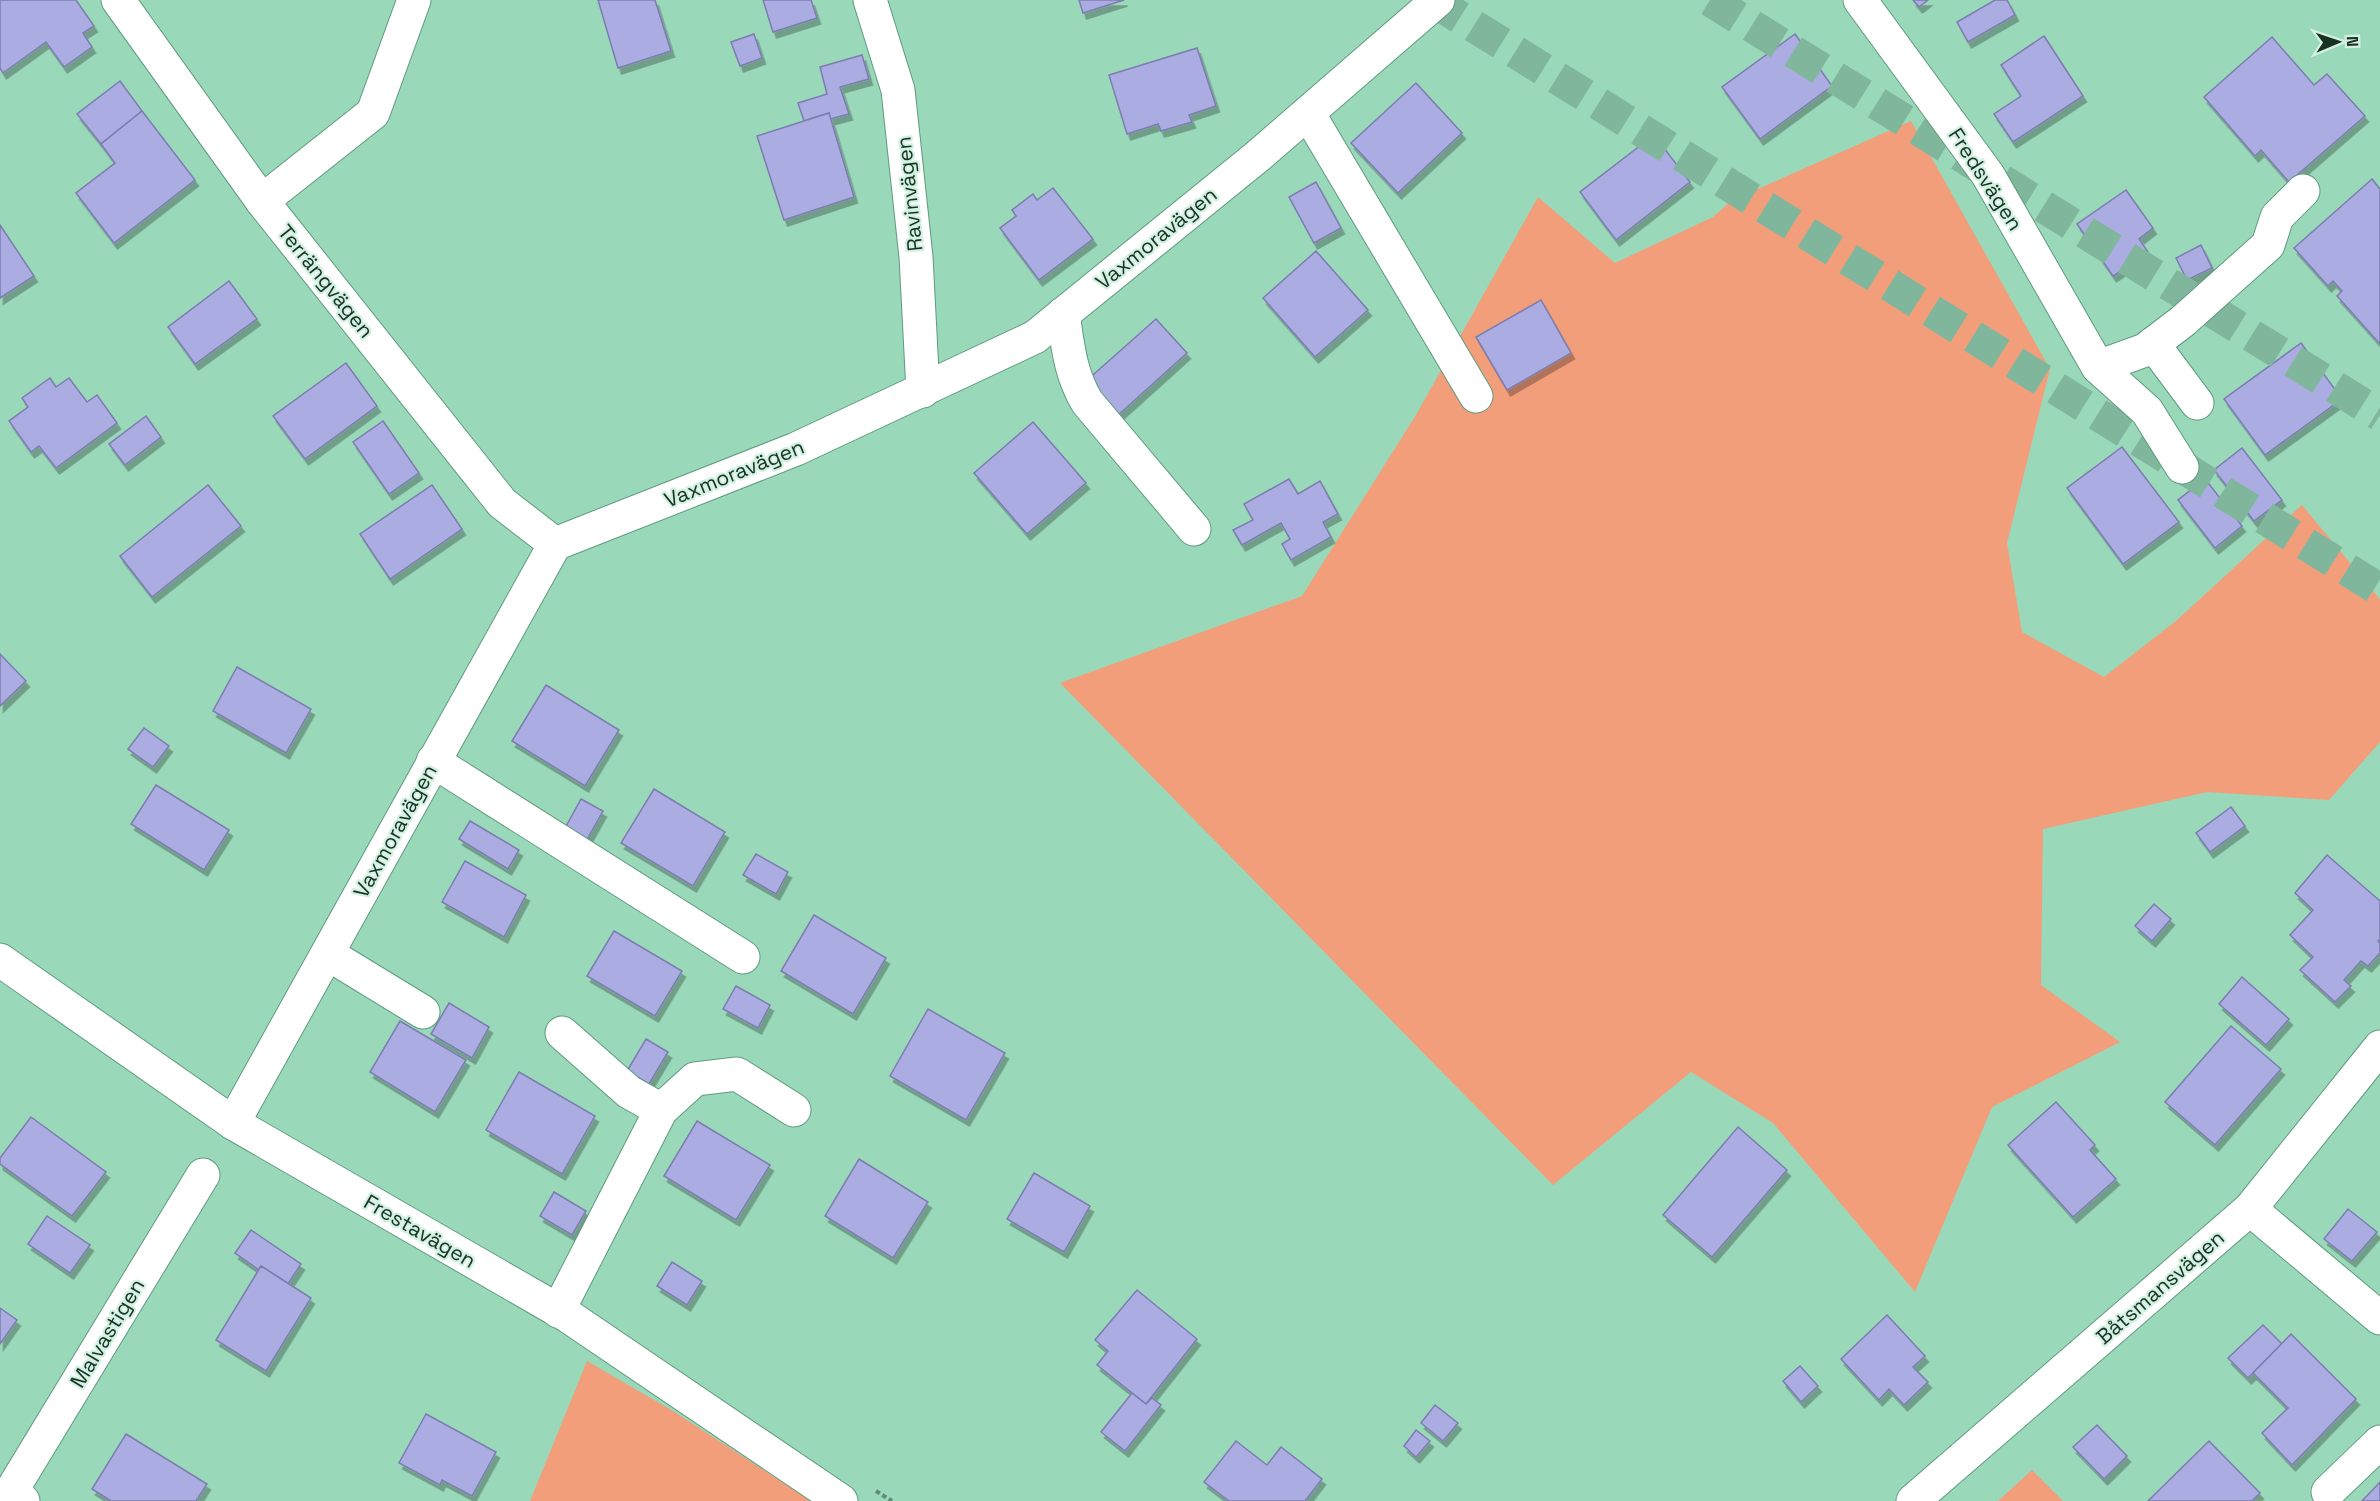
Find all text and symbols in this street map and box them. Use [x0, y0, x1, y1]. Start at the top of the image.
north arrow [2308, 12, 2368, 72]
text: N [2342, 36, 2363, 47]
street label: Fredsvägen [1943, 123, 2029, 235]
street label: Ravinvägen [890, 135, 928, 253]
street label: Vaxmoravägen [1090, 181, 1222, 295]
street label: Terrängvägen [272, 219, 380, 343]
street label: Vaxmoravägen [660, 433, 808, 513]
street label: Vaxmoravägen [347, 760, 443, 902]
street label: Frestavägen [359, 1188, 481, 1274]
street label: Båtsmansvägen [2090, 1224, 2230, 1350]
street label: Malvastigen [64, 1273, 150, 1393]

